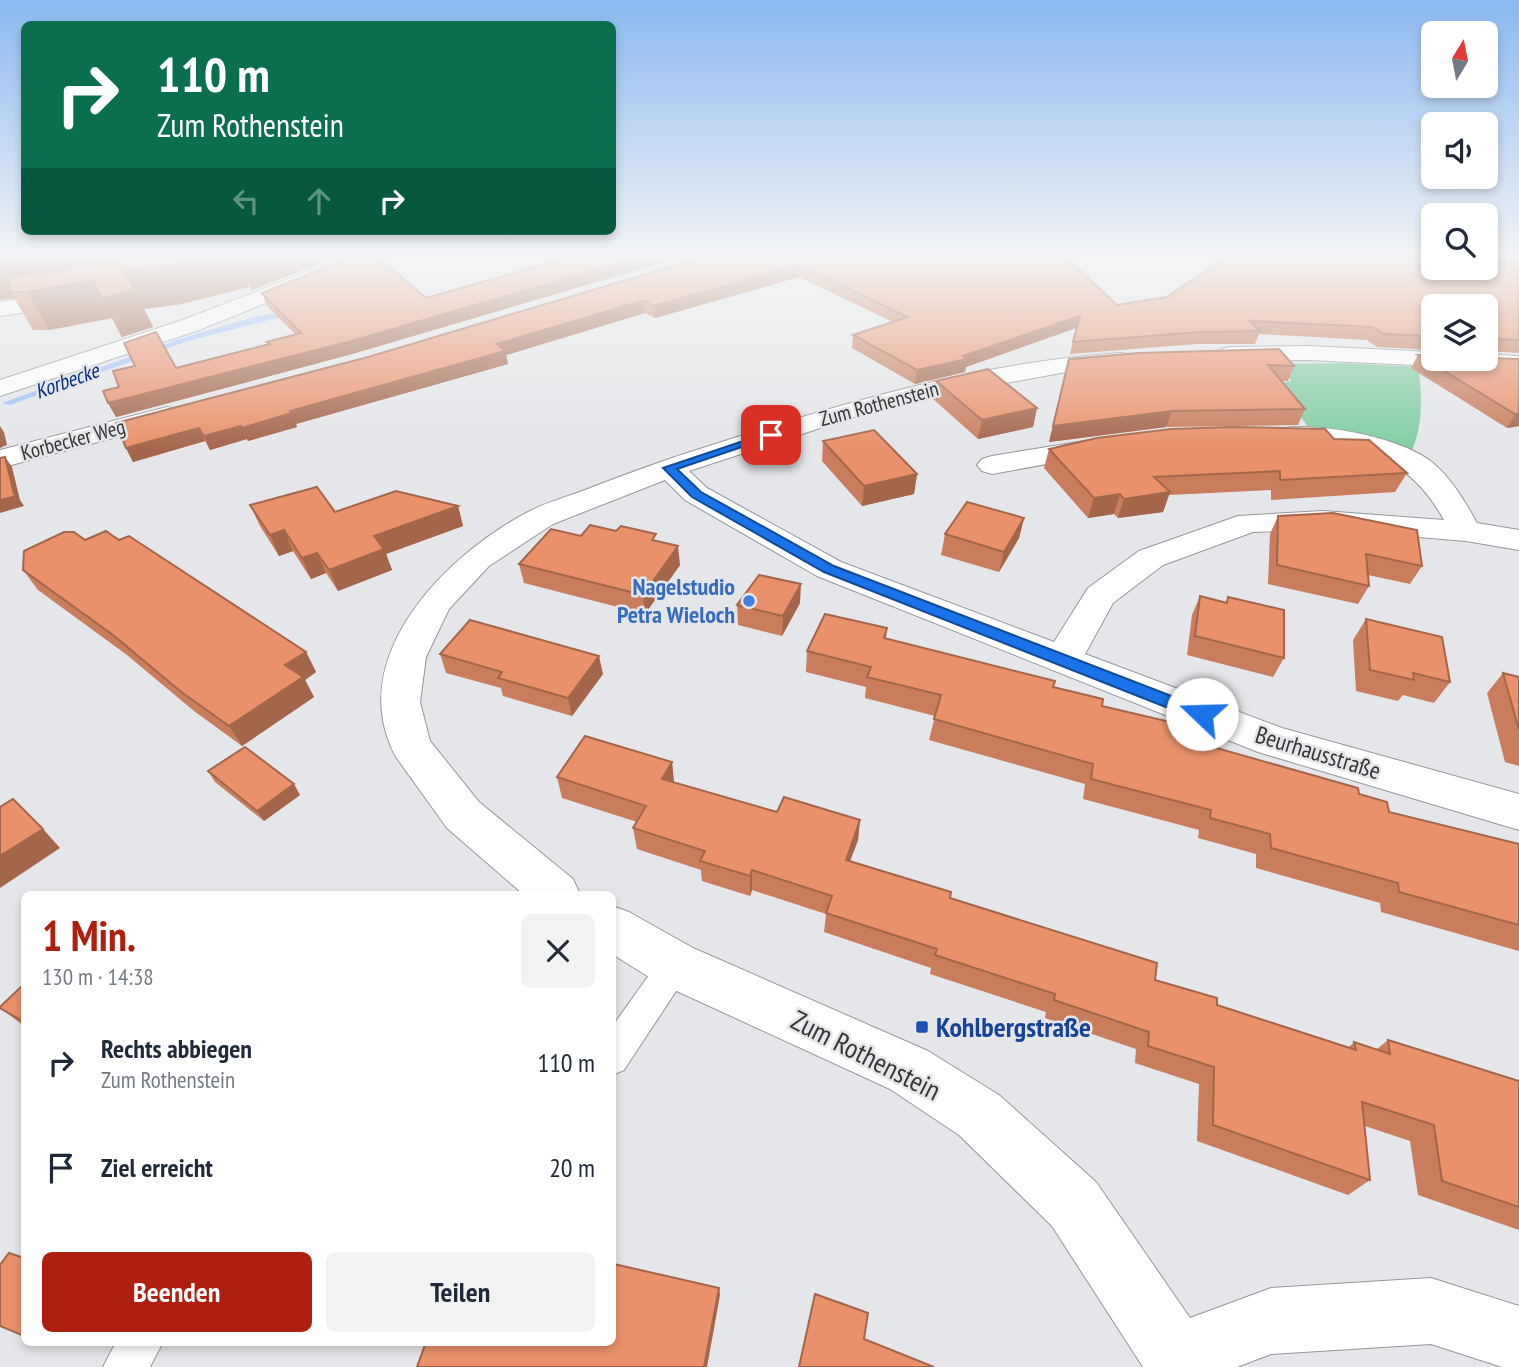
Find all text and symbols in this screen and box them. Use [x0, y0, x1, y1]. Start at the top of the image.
north arrow [1421, 21, 1498, 98]
map controls [1421, 21, 1498, 371]
text: 110 m [157, 42, 270, 106]
icon: right [42, 49, 133, 140]
text: Zum Rothenstein [157, 104, 344, 146]
button: sound [1421, 112, 1498, 189]
icon: left [227, 182, 265, 220]
icon: ahead [300, 182, 338, 220]
icon: right [373, 182, 411, 220]
button: search [1421, 203, 1498, 280]
button: layers [1421, 294, 1498, 371]
water label: Korbecke [31, 356, 104, 405]
street label: Zum Rothenstein [816, 375, 942, 432]
pin [741, 405, 801, 465]
street label: Korbecker Weg [18, 413, 128, 466]
icon: arrive [752, 416, 790, 454]
place label: Nagelstudio Petra Wieloch [617, 571, 735, 630]
marker: Nagelstudio Petra Wieloch [741, 593, 757, 609]
position arrow [1165, 677, 1239, 751]
street label: Beurhausstraße [1252, 719, 1385, 786]
text: 1 Min. [42, 908, 136, 963]
button: close [521, 914, 595, 988]
text: 130 m · 14:38 [42, 962, 154, 991]
street label: Zum Rothenstein [785, 1001, 947, 1108]
place label: Kohlbergstraße [936, 1008, 1091, 1045]
marker: Kohlbergstraße [914, 1019, 930, 1035]
text: Rechts abbiegen [101, 1032, 252, 1065]
icon: right [42, 1044, 80, 1082]
text: 110 m [537, 1046, 595, 1079]
text: Zum Rothenstein [101, 1065, 235, 1094]
icon: arrive [42, 1149, 80, 1187]
text: Ziel erreicht [101, 1151, 213, 1184]
text: 20 m [549, 1151, 595, 1184]
button: Beenden [42, 1252, 312, 1332]
button: Teilen [326, 1252, 595, 1332]

